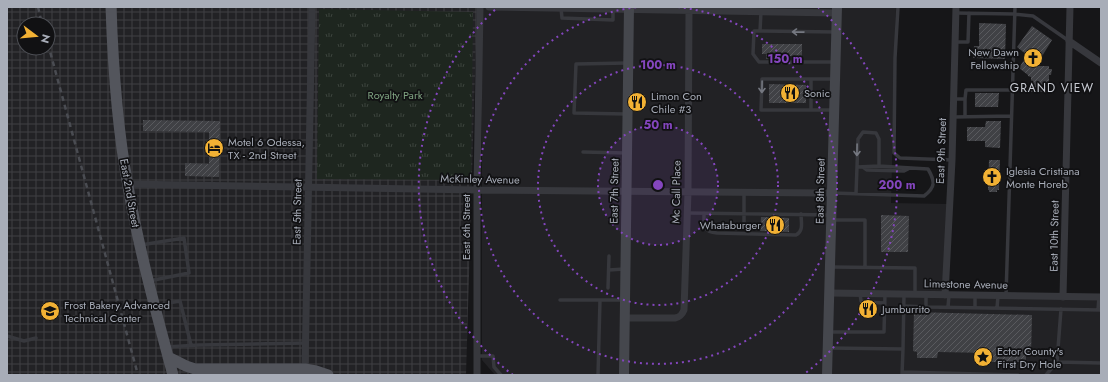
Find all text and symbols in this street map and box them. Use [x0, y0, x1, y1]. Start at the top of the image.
north arrow [16, 16, 56, 56]
one-way arrow [792, 28, 805, 35]
text: N [37, 32, 55, 45]
place label: New Dawn Fellowship [968, 44, 1019, 73]
church icon: New Dawn Fellowship [1022, 47, 1044, 69]
text: 150 m [767, 50, 803, 68]
text: 100 m [640, 56, 676, 74]
district label: GRAND VIEW [1010, 79, 1094, 97]
one-way arrow [758, 80, 766, 93]
restaurant icon: Sonic [779, 82, 801, 104]
place label: Sonic [804, 85, 830, 101]
park label: Royalty Park [367, 87, 423, 103]
place label: Limon Con Chile #3 [651, 88, 702, 117]
restaurant icon: Limon Con Chile #3 [626, 91, 648, 113]
text: 50 m [643, 116, 673, 134]
street label: East 9th Street [932, 117, 950, 184]
place label: Motel 6 Odessa, TX - 2nd Street [228, 134, 305, 163]
hotel icon: Motel 6 Odessa, TX - 2nd Street [203, 137, 225, 159]
one-way arrow [854, 143, 861, 156]
street label: East 2nd Street [116, 157, 144, 229]
street label: East 7th Street [605, 158, 623, 224]
street label: East 8th Street [811, 158, 829, 224]
street label: Mc Call Place [667, 160, 685, 224]
place label: Iglesia Cristiana Monte Horeb [1006, 163, 1080, 192]
church icon: Iglesia Cristiana Monte Horeb [981, 166, 1003, 188]
street label: McKinley Avenue [440, 170, 520, 188]
text: 200 m [878, 176, 916, 194]
centre of rings [651, 178, 665, 192]
street label: East 5th Street [288, 179, 306, 245]
street label: East 6th Street [458, 194, 474, 260]
street label: East 10th Street [1045, 200, 1063, 272]
restaurant icon: Whataburger [764, 214, 786, 236]
place label: Whataburger [700, 217, 761, 233]
street label: Limestone Avenue [924, 275, 1009, 293]
place label: Frost Bakery Advanced Technical Center [64, 297, 170, 326]
restaurant icon: Jumburrito [857, 298, 879, 320]
school or university icon: Frost Bakery Advanced Technical Center [39, 300, 61, 322]
place label: Jumburrito [880, 301, 930, 317]
place label: Ector County's First Dry Hole [997, 343, 1064, 372]
place icon: Ector County's First Dry Hole [972, 346, 994, 368]

